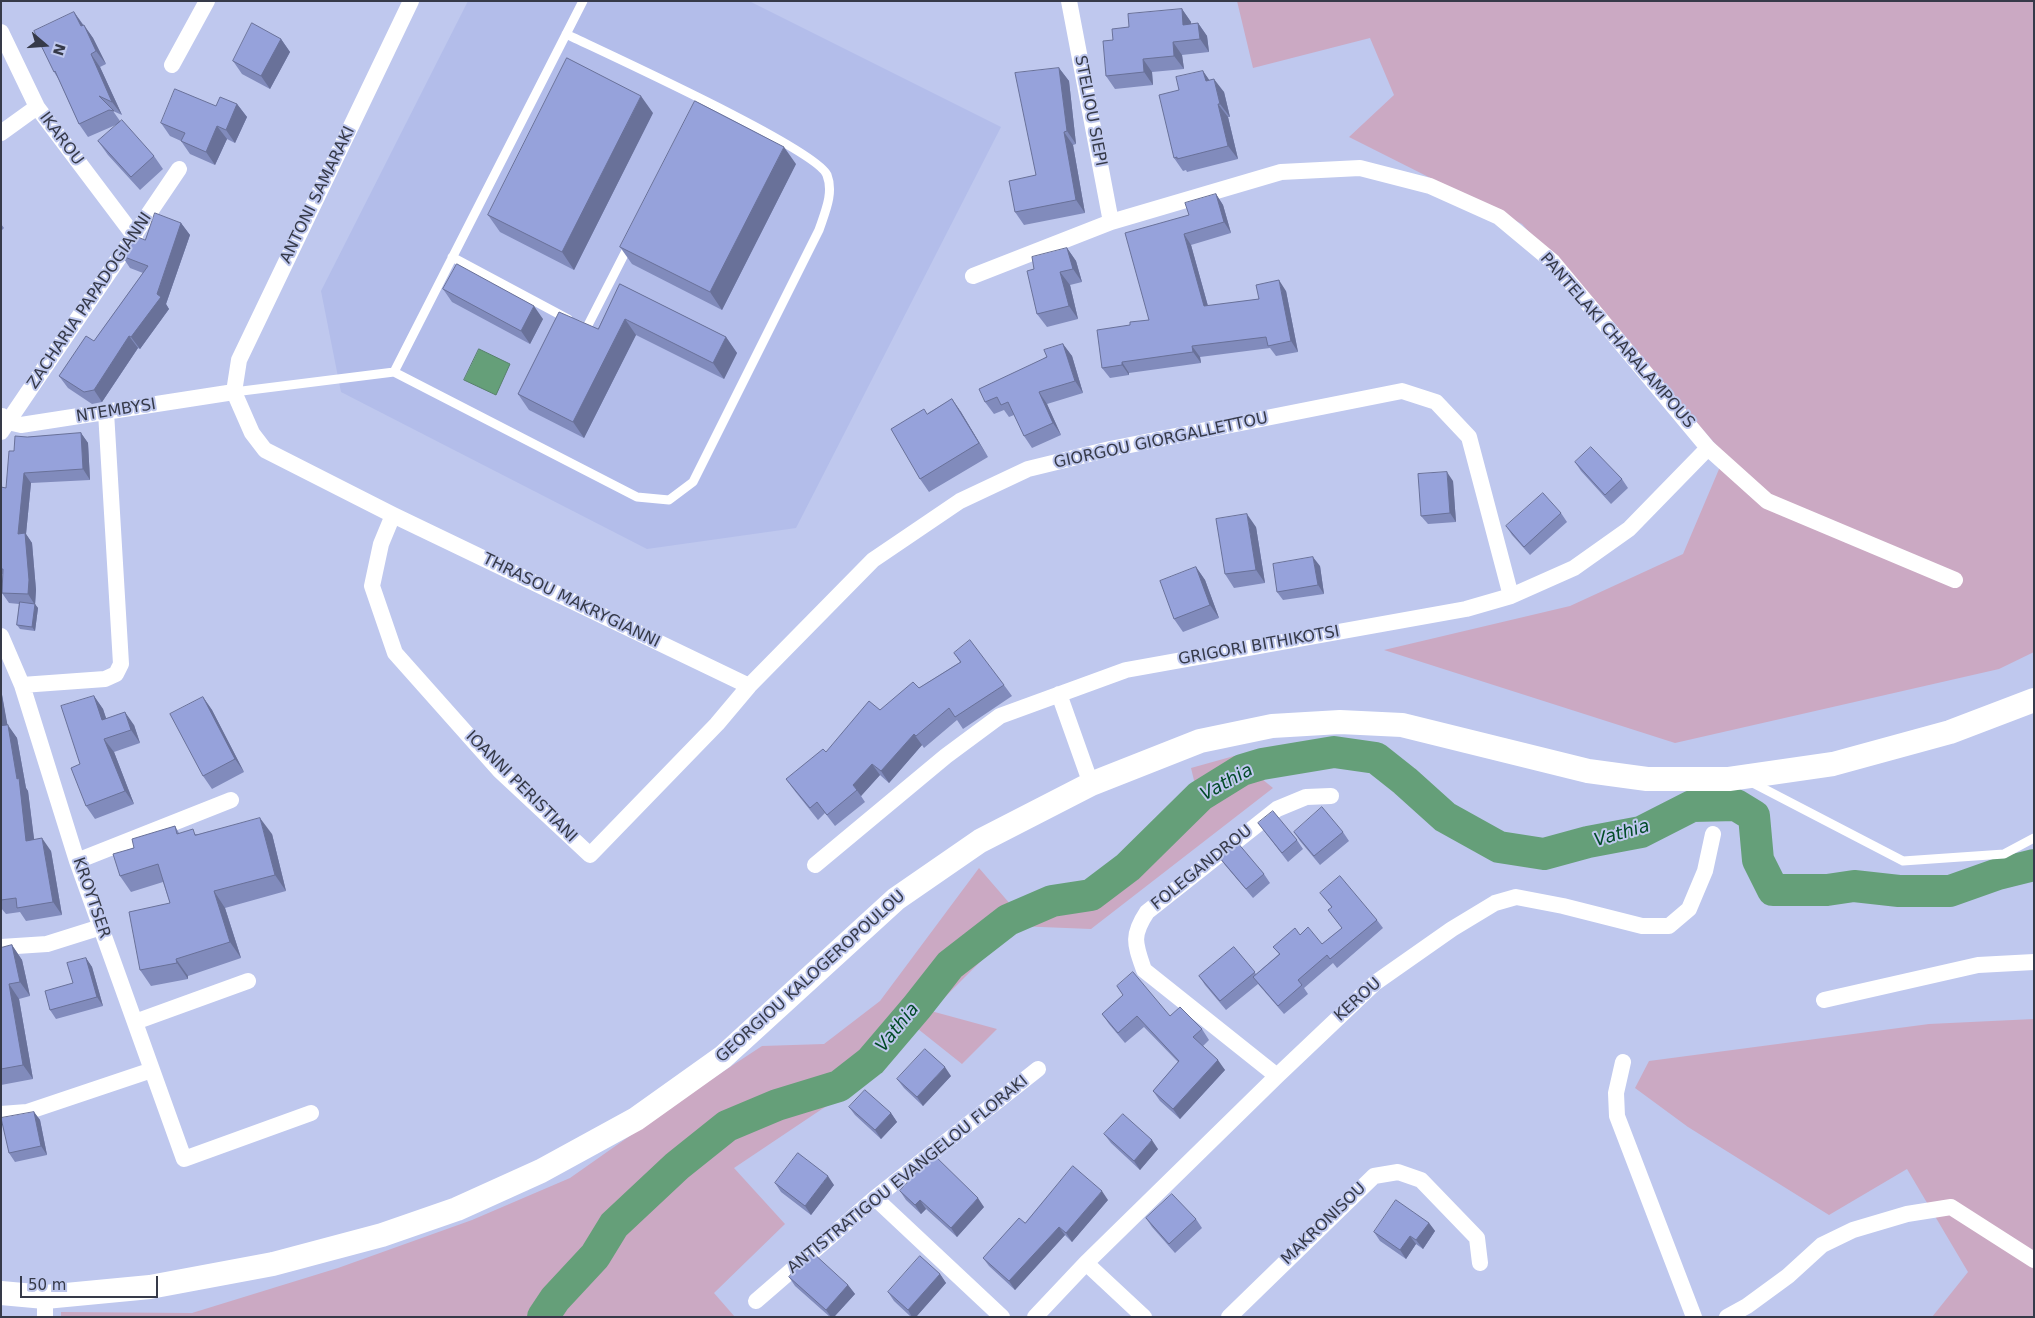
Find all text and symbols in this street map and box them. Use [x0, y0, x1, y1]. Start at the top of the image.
north arrow [20, 20, 70, 70]
text: N [50, 42, 69, 58]
street label: STELIOU SIEPI [1070, 54, 1110, 168]
street label: IKAROU [35, 109, 87, 169]
street label: ANTONI SAMARAKI [277, 123, 359, 267]
street label: ZACHARIA PAPADOGIANNI [24, 209, 156, 393]
street label: PANTELAKI CHARALAMPOUS [1536, 250, 1698, 432]
street label: NTEMBYSI [75, 395, 157, 427]
street label: GIORGOU GIORGALLETTOU [1052, 409, 1270, 473]
street label: THRASOU MAKRYGIANNI [479, 550, 663, 652]
street label: GRIGORI BITHIKOTSI [1177, 622, 1341, 670]
street label: IOANNI PERISTIANI [461, 727, 581, 847]
water label: Vathia [1197, 760, 1257, 806]
water label: Vathia [1592, 816, 1652, 852]
street label: FOLEGANDROU [1148, 822, 1256, 914]
street label: KROYTSER [68, 855, 114, 941]
street label: GEORGIOU KALOGEROPOULOU [713, 887, 909, 1067]
street label: KEROU [1331, 974, 1385, 1026]
water label: Vathia [872, 999, 924, 1057]
street label: ANTISTRATIGOU EVANGELOU FLORAKI [784, 1072, 1032, 1278]
street label: MAKRONISOU [1278, 1179, 1370, 1269]
scale bar [22, 1266, 160, 1298]
text: 50 m [28, 1276, 66, 1294]

